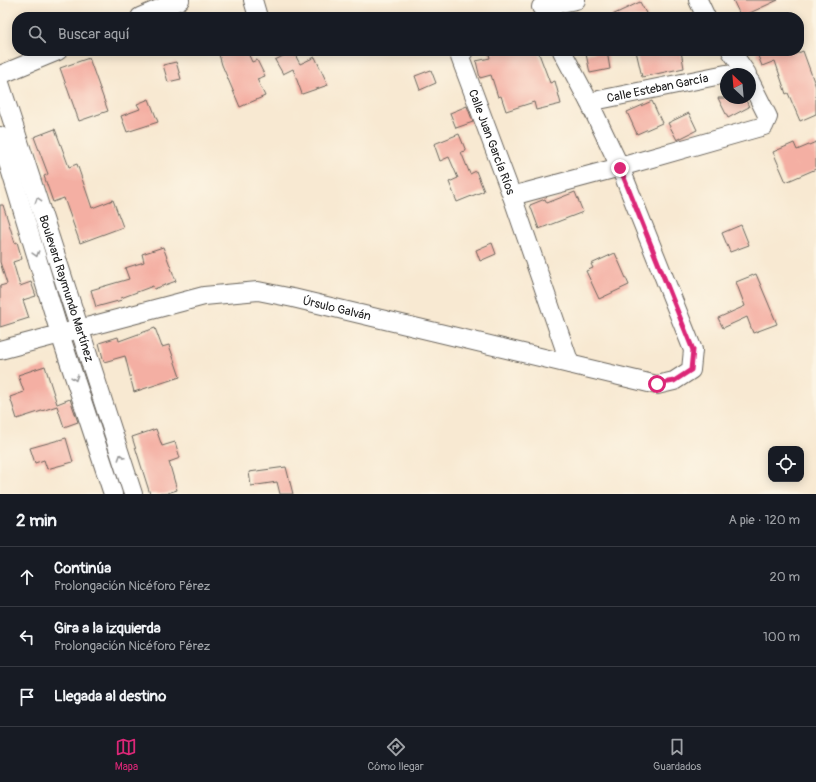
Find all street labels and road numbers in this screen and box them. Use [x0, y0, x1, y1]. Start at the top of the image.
street label: Calle Esteban García [606, 70, 710, 106]
street label: Calle Juan García Ríos [465, 87, 519, 197]
street label: Boulevard Raymundo Martínez [36, 213, 97, 364]
street label: Úrsulo Galván [301, 292, 373, 324]

